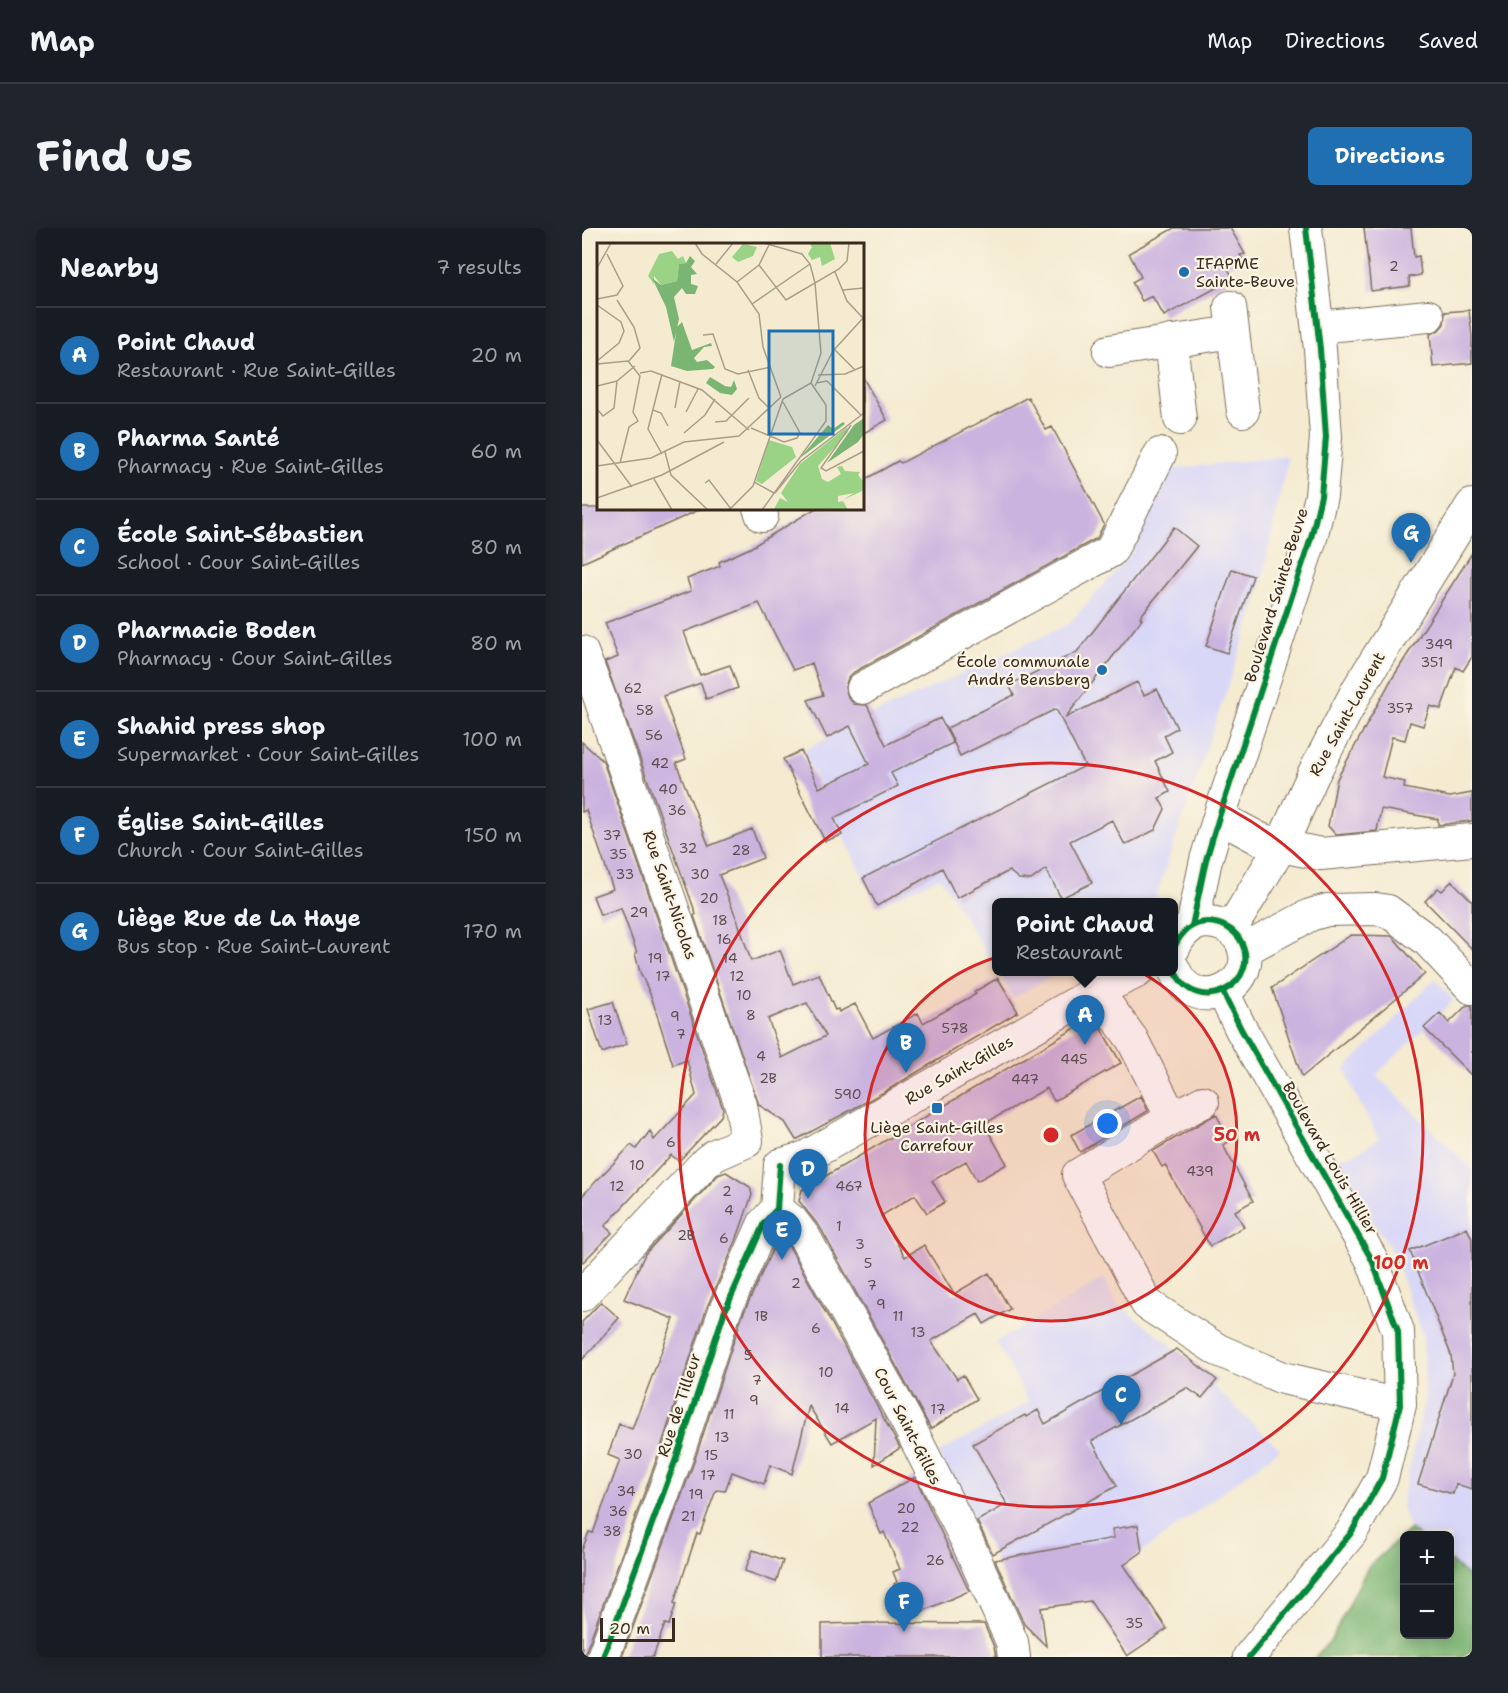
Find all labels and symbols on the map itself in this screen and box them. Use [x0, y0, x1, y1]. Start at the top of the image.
inset map [597, 243, 864, 510]
place label: IFAPME Sainte-Beuve [1196, 253, 1295, 292]
house number: 2 [1389, 257, 1399, 275]
marker: IFAPME Sainte-Beuve [1177, 265, 1191, 279]
street label: Boulevard Sainte-Beuve [1239, 505, 1313, 685]
pin: G [1392, 514, 1430, 563]
house number: 349 [1425, 635, 1453, 653]
street label: Rue Saint-Laurent [1304, 648, 1390, 780]
place label: École communale André Bensberg [956, 651, 1090, 690]
house number: 351 [1420, 653, 1444, 671]
marker: École communale André Bensberg [1095, 663, 1109, 677]
house number: 62 [624, 679, 642, 697]
house number: 357 [1386, 699, 1414, 717]
house number: 58 [636, 701, 654, 719]
house number: 56 [645, 726, 663, 744]
house number: 42 [651, 754, 669, 772]
house number: 40 [658, 780, 678, 798]
house number: 36 [667, 801, 687, 819]
house number: 37 [603, 826, 621, 844]
street label: Rue Saint-Nicolas [638, 828, 702, 962]
house number: 32 [679, 839, 697, 857]
house number: 28 [731, 841, 751, 859]
house number: 35 [609, 845, 627, 863]
house number: 33 [616, 865, 634, 883]
house number: 30 [690, 865, 710, 883]
house number: 20 [699, 889, 719, 907]
house number: 29 [630, 903, 648, 921]
house number: 18 [712, 911, 728, 929]
house number: 16 [716, 930, 732, 948]
house number: 19 [647, 949, 663, 967]
house number: 14 [722, 949, 738, 967]
house number: 17 [656, 967, 670, 985]
house number: 12 [730, 967, 744, 985]
house number: 10 [736, 986, 752, 1004]
pin: A [1066, 996, 1104, 1045]
house number: 8 [746, 1006, 756, 1024]
house number: 9 [670, 1007, 680, 1025]
house number: 13 [598, 1011, 612, 1029]
house number: 578 [942, 1019, 968, 1037]
pin: B [886, 1024, 926, 1073]
house number: 7 [676, 1025, 686, 1043]
street label: Rue Saint-Gilles [901, 1030, 1017, 1110]
house number: 4 [756, 1047, 766, 1065]
house number: 445 [1060, 1050, 1088, 1068]
house number: 2B [759, 1069, 777, 1087]
house number: 447 [1011, 1070, 1039, 1088]
street label: Boulevard Louis Hillier [1278, 1078, 1382, 1238]
house number: 590 [834, 1085, 862, 1103]
marker: Liège Saint-Gilles Carrefour [930, 1101, 944, 1115]
your location [1093, 1109, 1122, 1138]
place label: Liège Saint-Gilles Carrefour [870, 1117, 1004, 1156]
text: 50 m [1214, 1123, 1261, 1147]
centre of rings [1041, 1125, 1061, 1145]
house number: 6 [666, 1133, 676, 1151]
pin: D [788, 1150, 828, 1199]
house number: 10 [629, 1156, 645, 1174]
house number: 439 [1186, 1162, 1214, 1180]
house number: 12 [610, 1177, 624, 1195]
house number: 467 [835, 1177, 863, 1195]
house number: 2 [722, 1182, 732, 1200]
house number: 4 [724, 1201, 734, 1219]
pin: E [762, 1210, 802, 1260]
house number: 1 [836, 1217, 842, 1235]
house number: 2B [677, 1226, 695, 1244]
house number: 6 [719, 1229, 729, 1247]
house number: 3 [855, 1235, 865, 1253]
text: 100 m [1373, 1251, 1429, 1275]
house number: 5 [864, 1254, 872, 1272]
house number: 2 [791, 1274, 801, 1292]
house number: 7 [867, 1276, 877, 1294]
house number: 9 [876, 1295, 886, 1313]
house number: 1B [754, 1307, 768, 1325]
house number: 11 [892, 1307, 904, 1325]
house number: 6 [811, 1319, 821, 1337]
house number: 13 [911, 1323, 925, 1341]
house number: 5 [744, 1346, 752, 1364]
street label: Rue de Tilleur [652, 1350, 706, 1460]
house number: 10 [818, 1363, 834, 1381]
street label: Cour Saint-Gilles [869, 1364, 947, 1488]
house number: 7 [752, 1371, 762, 1389]
pin: C [1102, 1376, 1140, 1425]
house number: 9 [749, 1391, 759, 1409]
house number: 14 [834, 1399, 850, 1417]
house number: 17 [931, 1400, 945, 1418]
house number: 11 [723, 1405, 735, 1423]
house number: 13 [715, 1428, 729, 1446]
house number: 30 [623, 1445, 643, 1463]
house number: 15 [704, 1446, 718, 1464]
house number: 17 [701, 1466, 715, 1484]
house number: 34 [616, 1482, 636, 1500]
house number: 19 [688, 1485, 704, 1503]
house number: 20 [896, 1499, 916, 1517]
house number: 36 [608, 1502, 628, 1520]
house number: 21 [681, 1507, 695, 1525]
house number: 22 [901, 1518, 919, 1536]
house number: 38 [602, 1522, 622, 1540]
house number: 26 [926, 1551, 945, 1569]
pin: F [884, 1582, 924, 1632]
house number: 35 [1125, 1614, 1143, 1632]
scale bar [600, 1615, 675, 1642]

